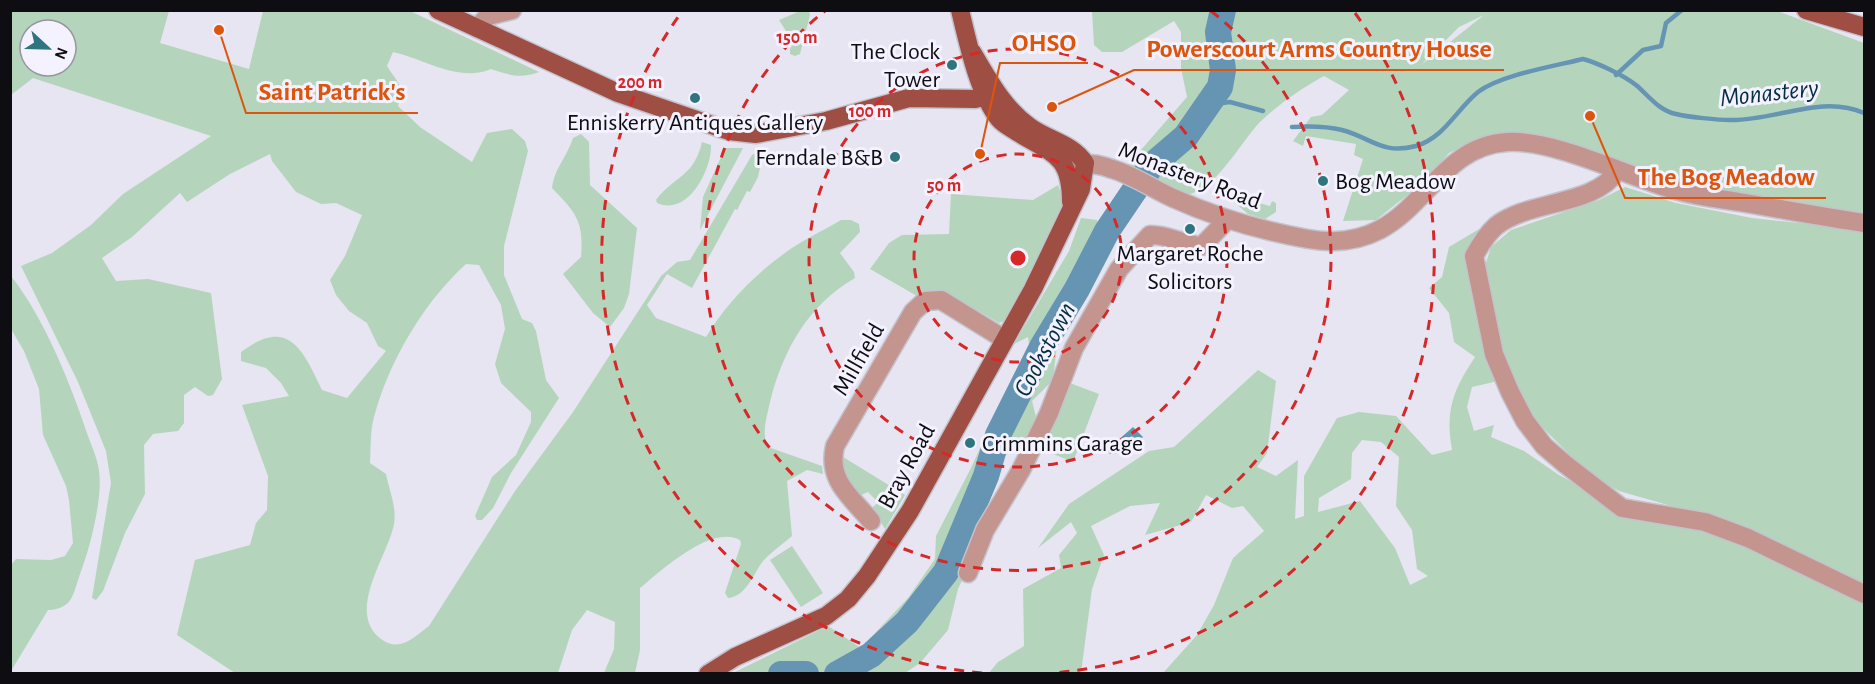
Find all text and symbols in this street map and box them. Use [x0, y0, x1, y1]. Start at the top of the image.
north arrow [18, 18, 78, 78]
callout: OHSO [1000, 19, 1088, 63]
callout: Powerscourt Arms Country House [1134, 26, 1504, 70]
text: 150 m [777, 29, 817, 47]
text: OHSO [1012, 30, 1076, 56]
text: Powerscourt Arms Country House [1146, 36, 1492, 62]
place label: The Clock Tower [851, 40, 940, 92]
text: N [51, 45, 70, 61]
marker: The Clock Tower [945, 58, 959, 72]
callout: Saint Patrick's [246, 69, 418, 113]
text: 200 m [618, 74, 662, 92]
water label: Monastery [1718, 75, 1820, 111]
text: Saint Patrick's [258, 79, 406, 105]
marker: Enniskerry Antiques Gallery [688, 91, 702, 105]
text: 100 m [849, 103, 891, 121]
place label: Enniskerry Antiques Gallery [567, 111, 823, 135]
street label: Monastery Road [1115, 138, 1264, 214]
place label: Ferndale B&B [755, 146, 883, 170]
marker: Ferndale B&B [888, 150, 902, 164]
callout: The Bog Meadow [1625, 154, 1826, 198]
text: The Bog Meadow [1637, 164, 1816, 190]
place label: Bog Meadow [1335, 170, 1456, 194]
marker: Bog Meadow [1316, 174, 1330, 188]
text: 50 m [927, 177, 961, 195]
marker: Margaret Roche Solicitors [1183, 222, 1197, 236]
place label: Margaret Roche Solicitors [1117, 242, 1263, 294]
centre of rings [1008, 248, 1028, 268]
water label: Cookstown [1009, 298, 1080, 401]
street label: Millfield [829, 319, 889, 400]
street label: Bray Road [874, 420, 940, 513]
place label: Crimmins Garage [982, 432, 1143, 456]
marker: Crimmins Garage [963, 436, 977, 450]

